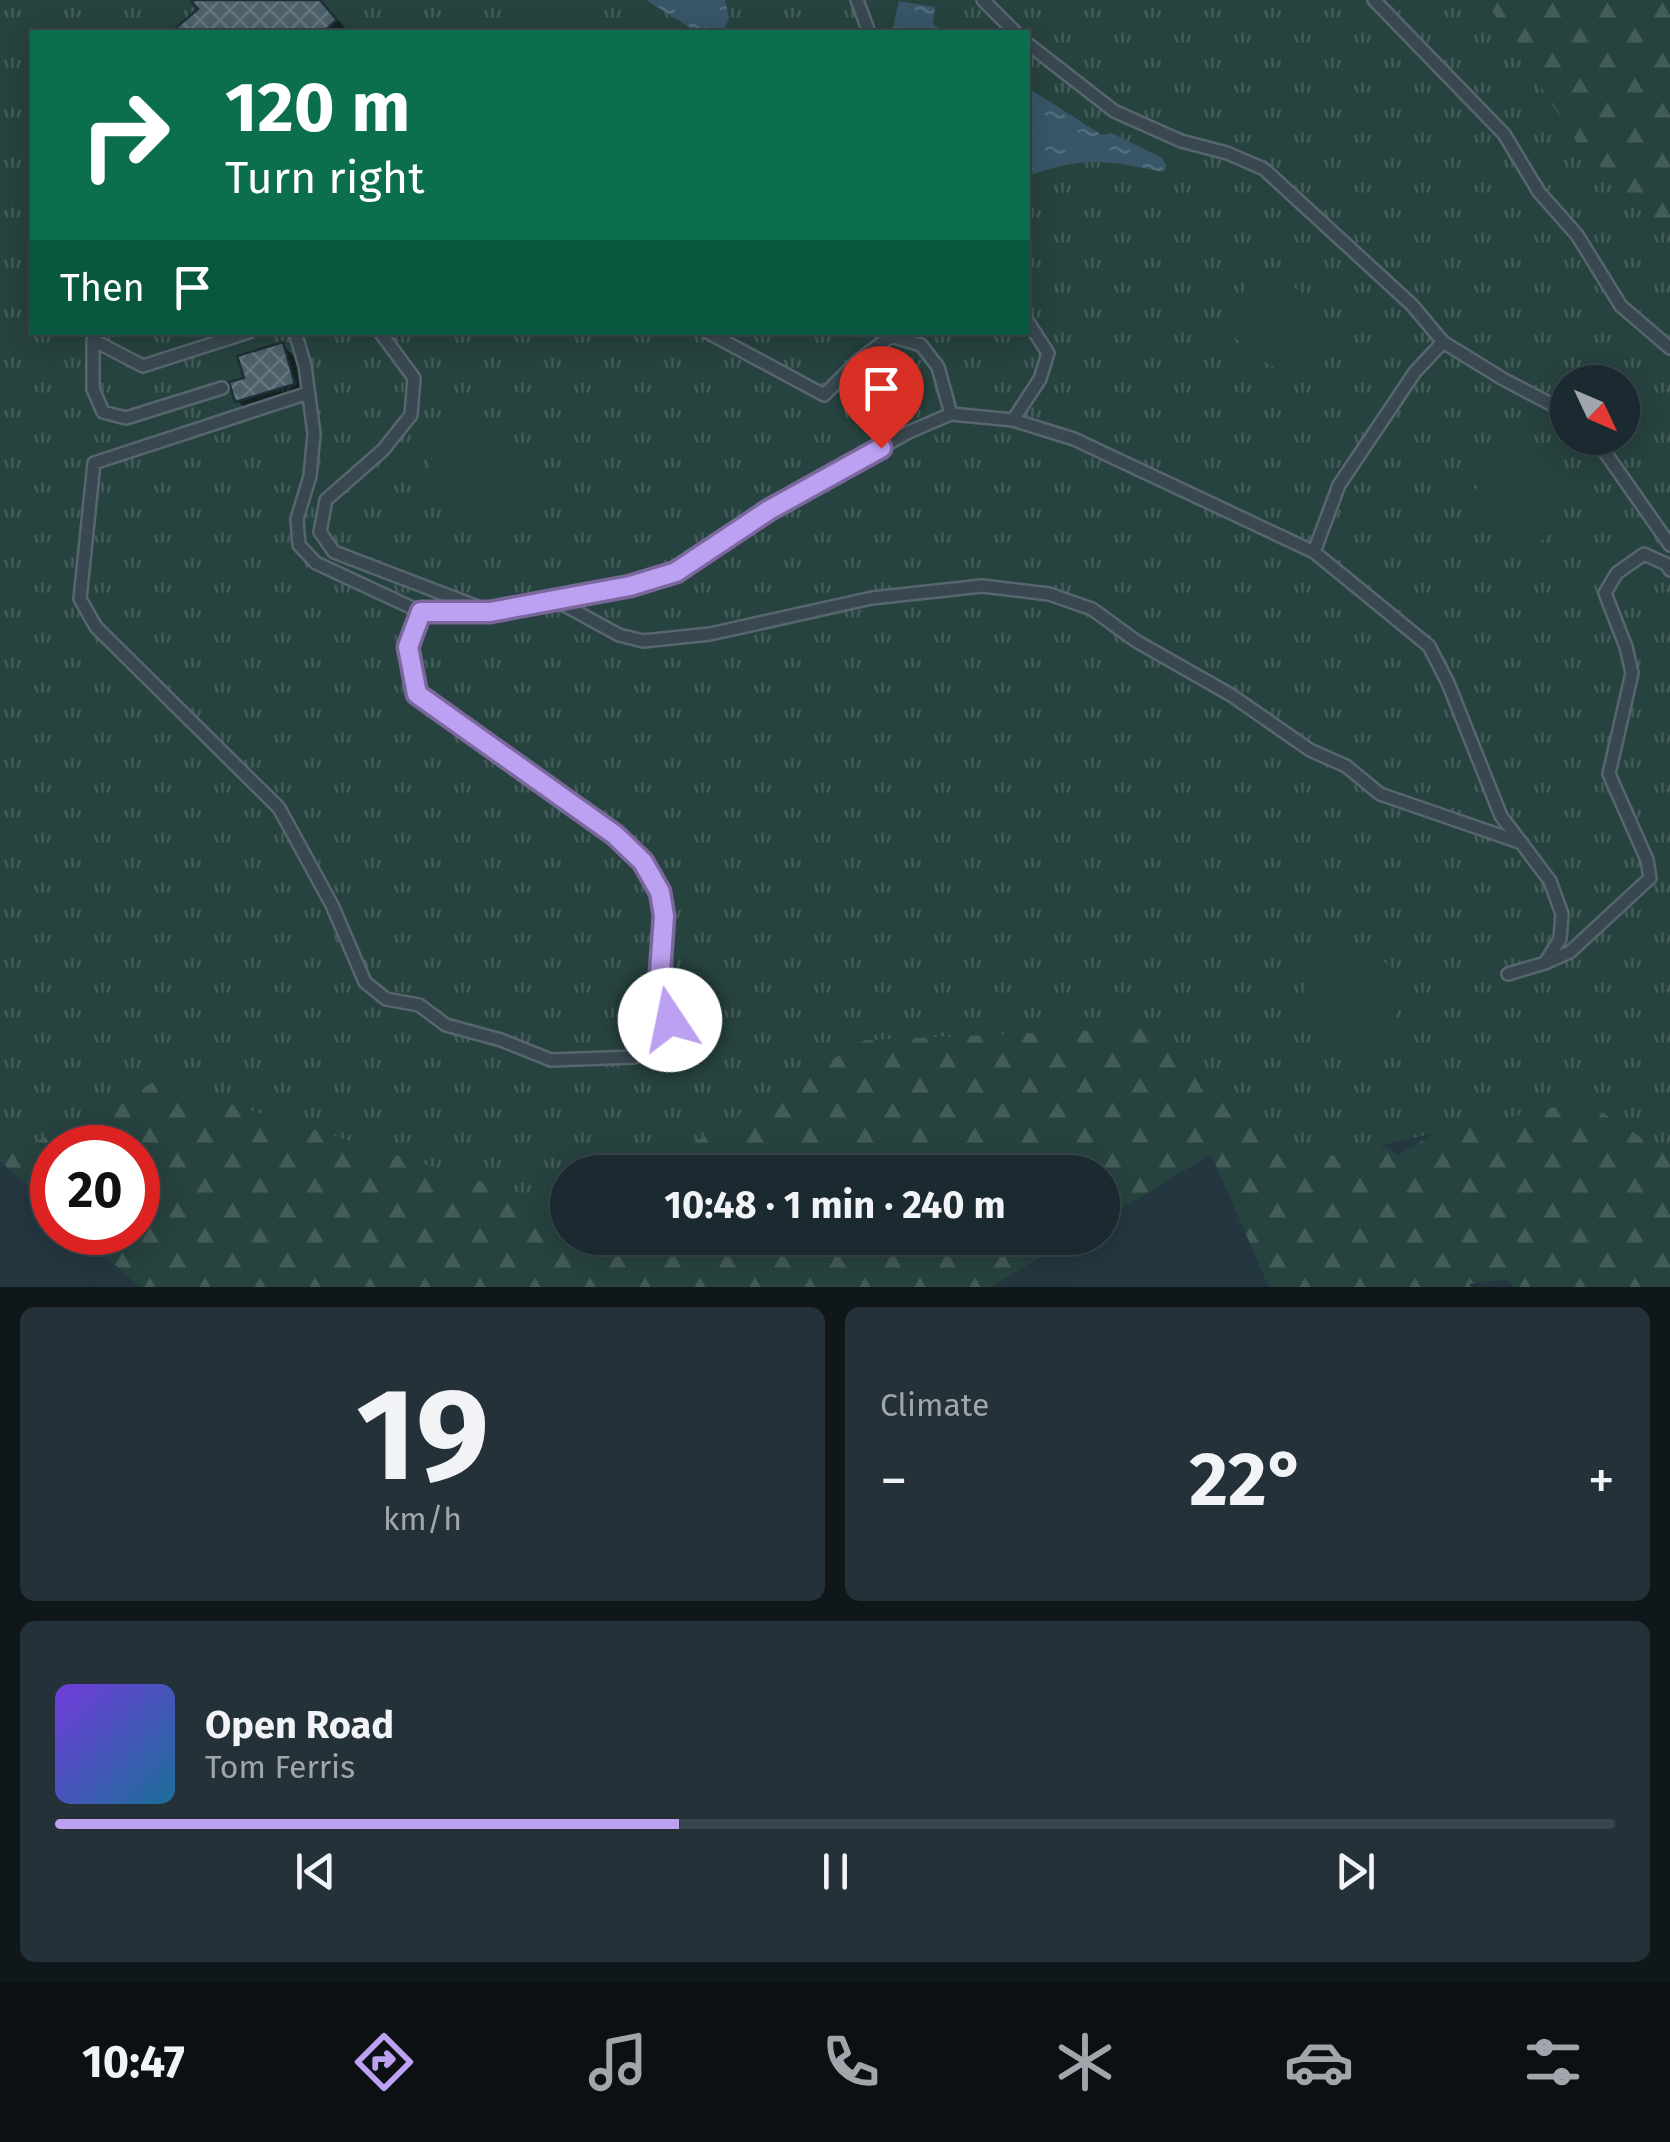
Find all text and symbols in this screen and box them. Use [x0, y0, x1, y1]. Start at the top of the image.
text: 120 m [225, 66, 410, 150]
icon: right [60, 70, 190, 200]
text: Turn right [225, 151, 424, 205]
icon: arrive [165, 260, 220, 315]
text: Then [60, 265, 145, 311]
pin [839, 346, 924, 449]
icon: arrive [854, 361, 909, 416]
north arrow [1550, 365, 1640, 455]
map controls [1550, 365, 1640, 455]
position arrow [618, 968, 722, 1072]
speed limit sign: 20 [30, 1125, 160, 1255]
text: 10:48 · 1 min · 240 m [664, 1182, 1006, 1228]
text: 19 [356, 1357, 489, 1513]
text: Climate [880, 1386, 989, 1424]
text: 22° [1189, 1435, 1306, 1525]
text: − [880, 1448, 908, 1514]
text: + [1588, 1448, 1615, 1514]
text: km/h [383, 1500, 462, 1538]
text: Open Road [205, 1702, 394, 1748]
text: Tom Ferris [205, 1748, 355, 1786]
icon: previous [288, 1844, 343, 1899]
icon: pause [808, 1844, 863, 1899]
icon: next [1328, 1844, 1383, 1899]
icon: directions [349, 2027, 419, 2097]
icon: music [583, 2027, 653, 2097]
icon: phone [816, 2027, 886, 2097]
icon: climate [1050, 2027, 1120, 2097]
icon: car [1284, 2027, 1354, 2097]
icon: filters [1518, 2027, 1588, 2097]
text: 10:47 [82, 2035, 185, 2089]

